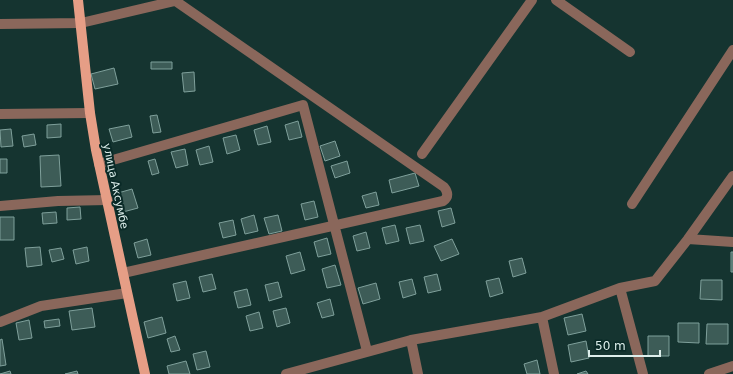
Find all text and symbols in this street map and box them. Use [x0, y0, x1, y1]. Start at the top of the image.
street label: улица Аксумбе [100, 142, 131, 230]
scale bar [589, 332, 660, 358]
text: 50 m [595, 339, 626, 353]

